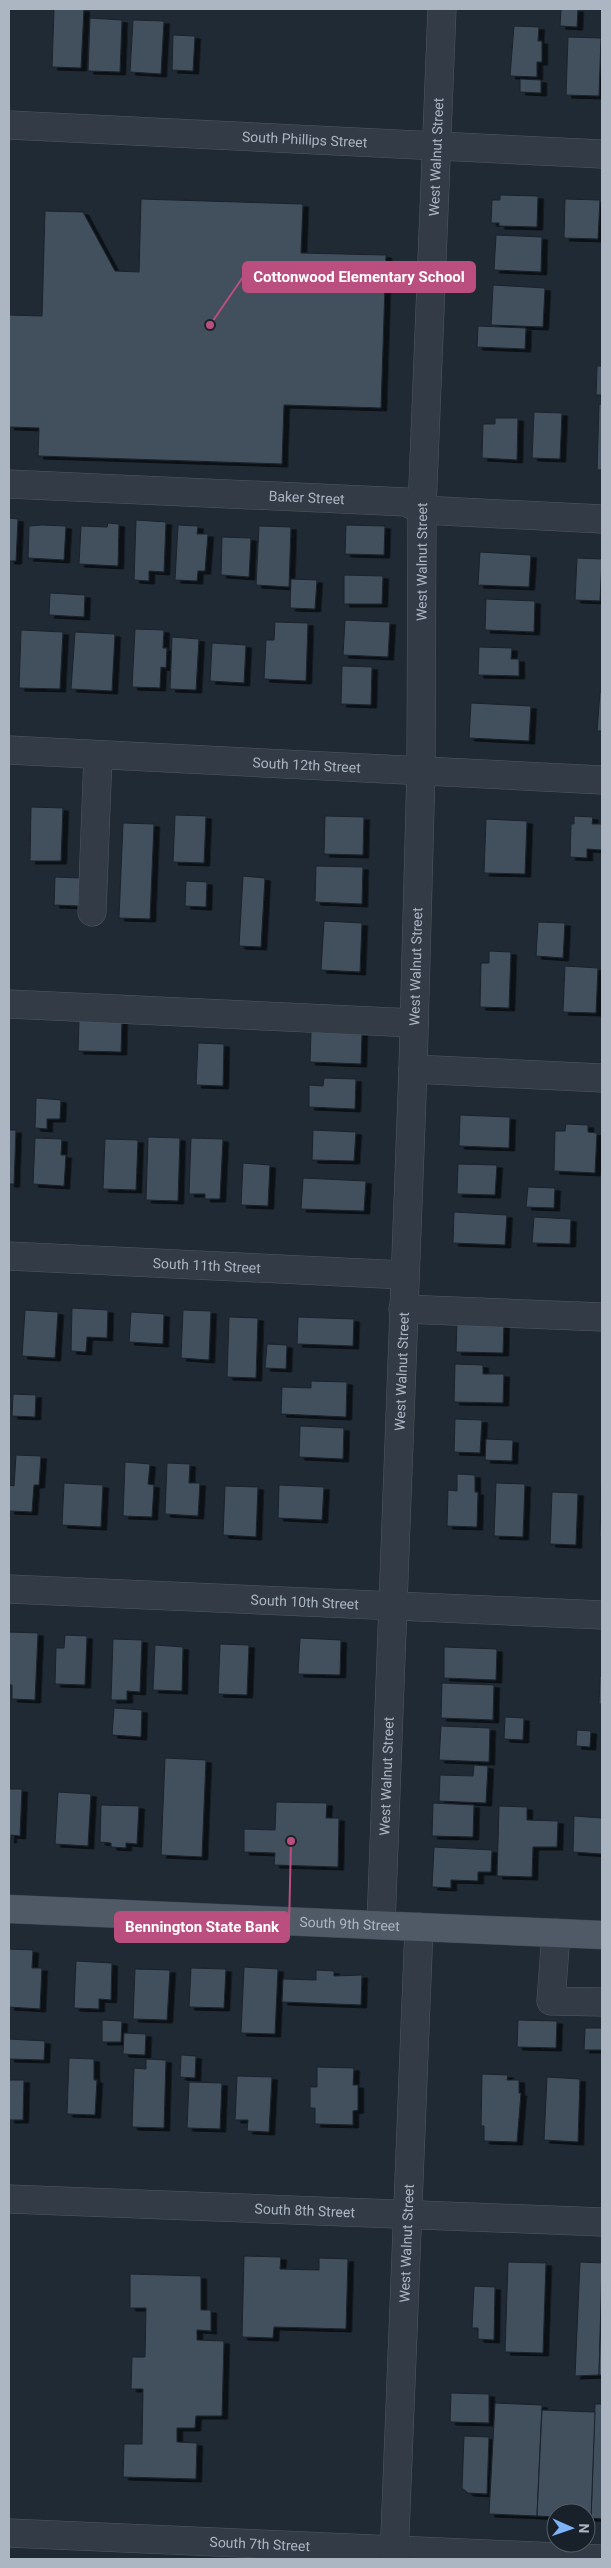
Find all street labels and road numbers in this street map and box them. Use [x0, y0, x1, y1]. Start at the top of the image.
street label: West Walnut Street [426, 97, 446, 217]
street label: South Phillips Street [242, 128, 368, 151]
street label: Baker Street [268, 488, 345, 507]
street label: West Walnut Street [414, 502, 430, 621]
street label: South 12th Street [252, 754, 362, 776]
street label: West Walnut Street [406, 907, 425, 1026]
street label: South 11th Street [152, 1255, 262, 1276]
street label: West Walnut Street [391, 1311, 412, 1431]
street label: South 10th Street [250, 1592, 360, 1612]
street label: West Walnut Street [376, 1716, 397, 1836]
street label: South 9th Street [299, 1914, 401, 1934]
street label: West Walnut Street [396, 2183, 417, 2303]
street label: South 8th Street [254, 2201, 356, 2220]
street label: South 7th Street [209, 2534, 311, 2554]

